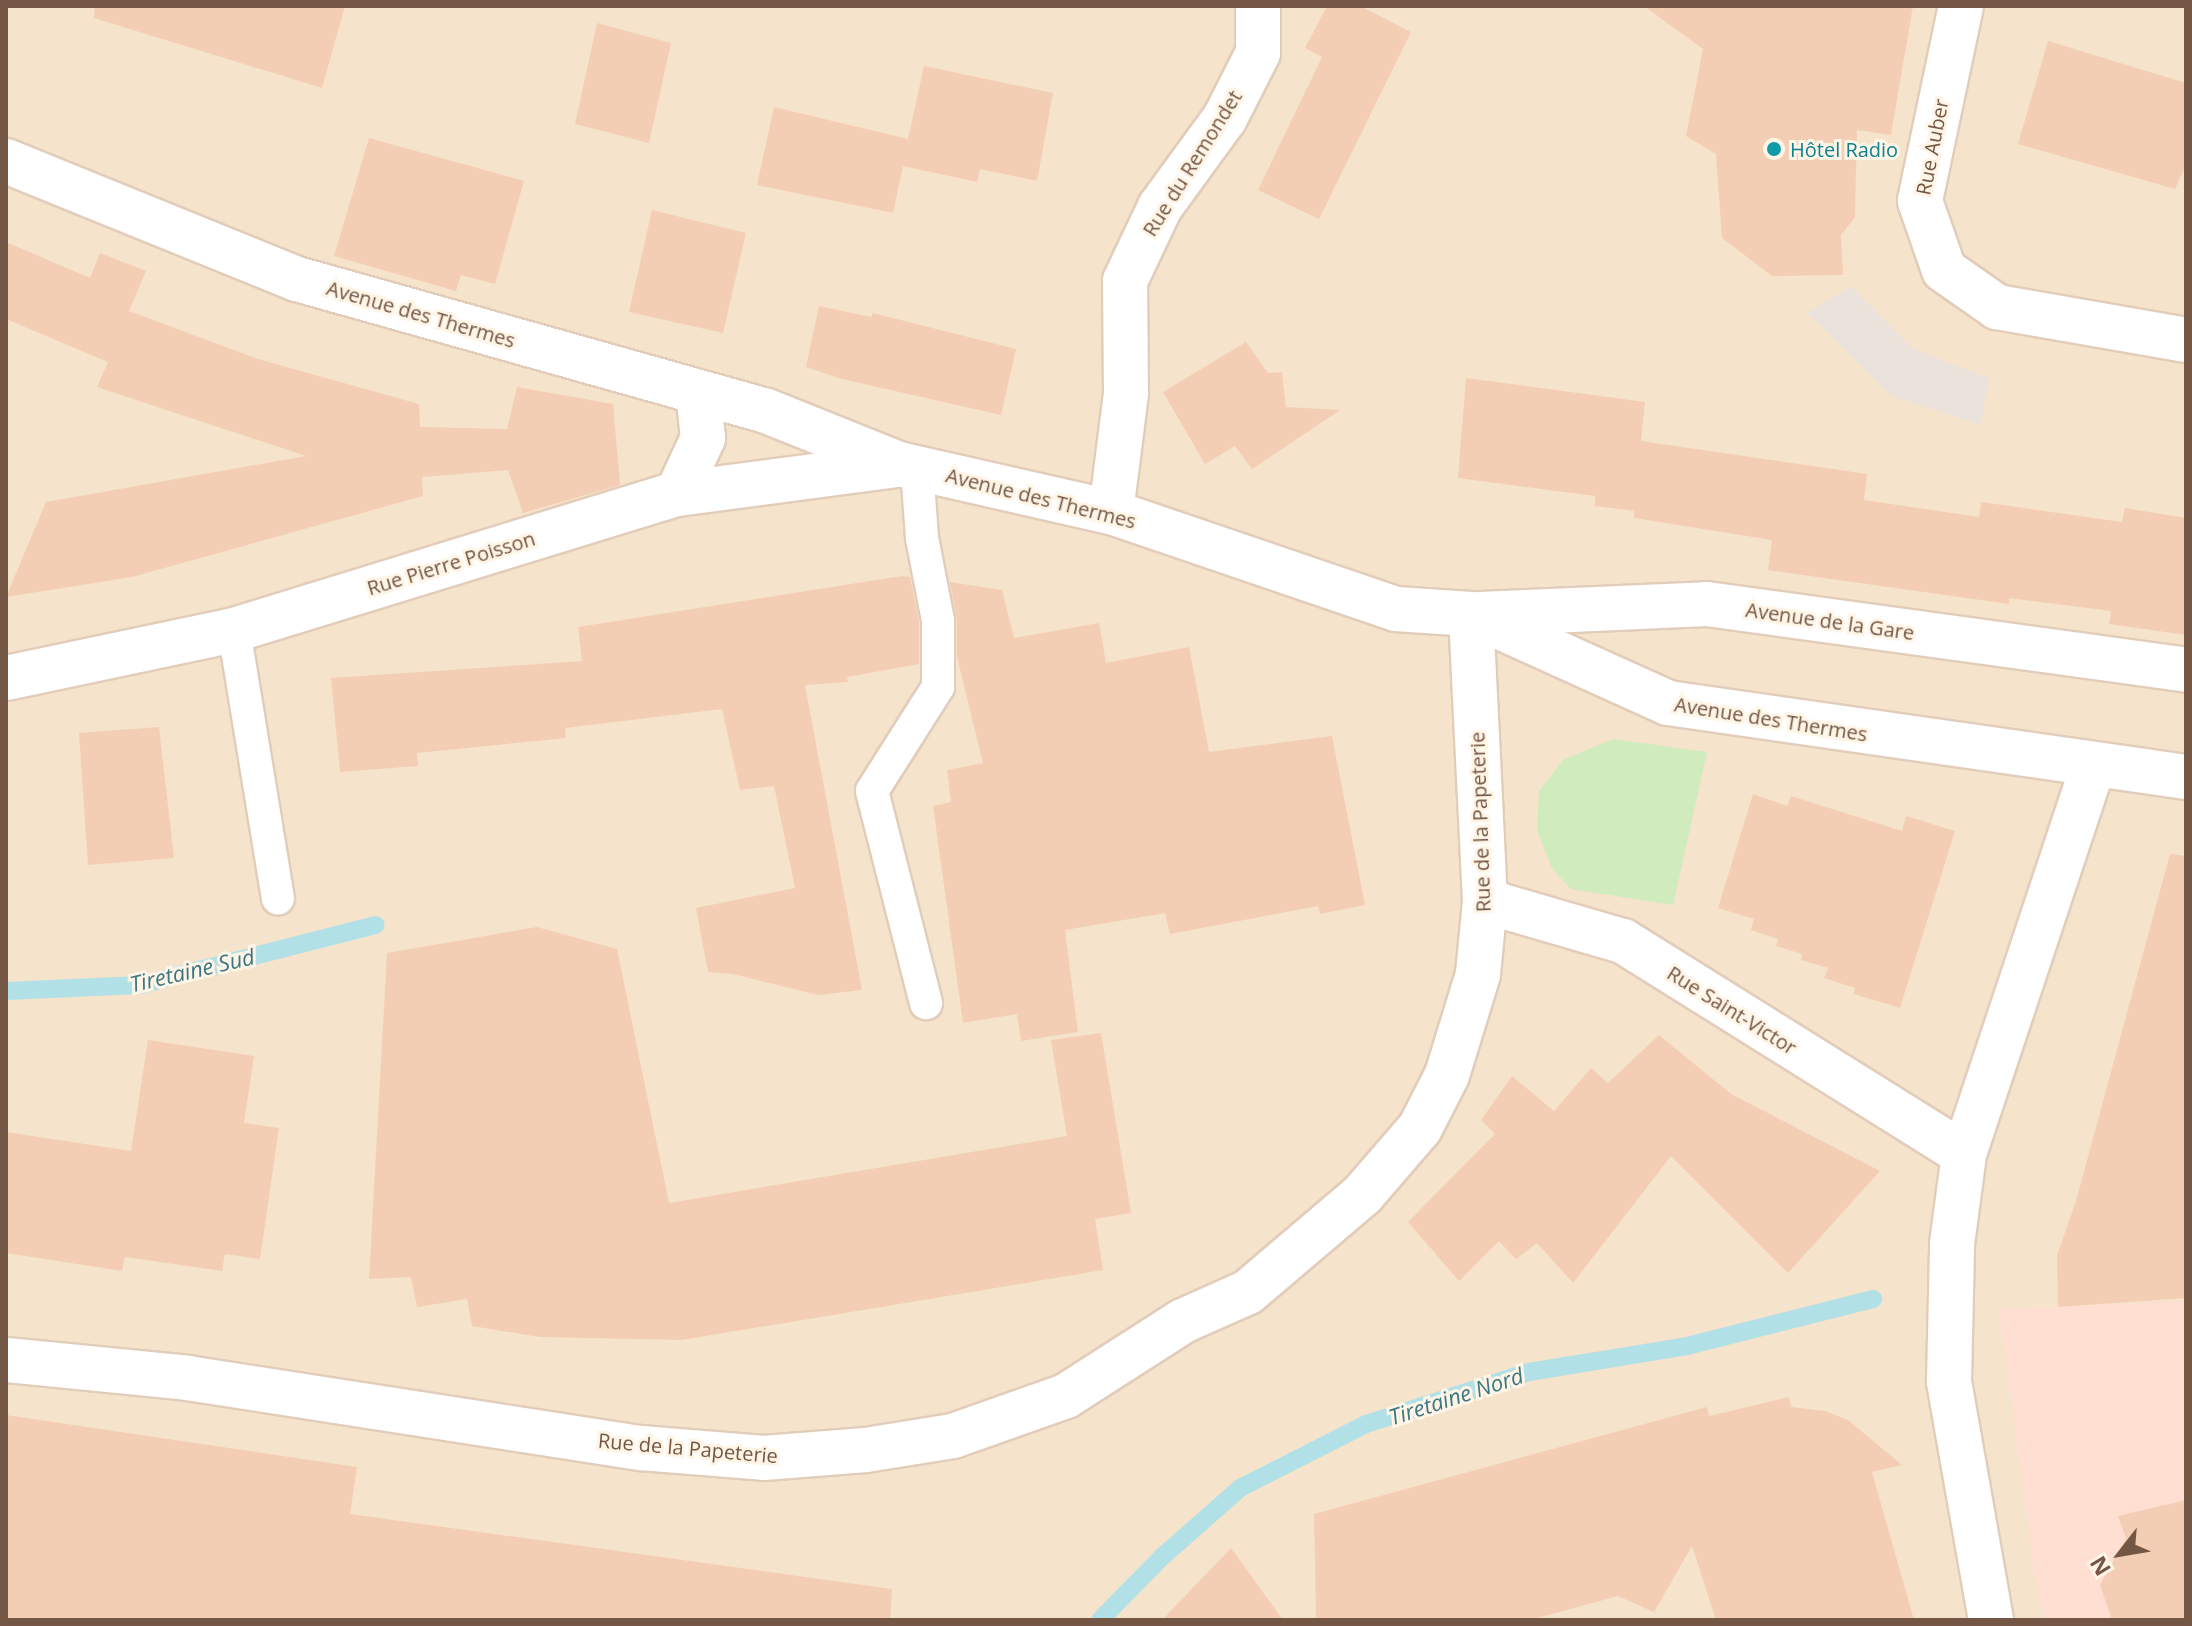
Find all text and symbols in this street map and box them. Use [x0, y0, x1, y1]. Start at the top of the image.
street label: Rue du Remondet [1137, 86, 1247, 240]
street label: Rue Auber [1911, 97, 1953, 197]
place label: Hôtel Radio [1790, 137, 1898, 161]
marker: Hôtel Radio [1765, 140, 1783, 158]
street label: Avenue des Thermes [324, 276, 518, 352]
street label: Avenue des Thermes [944, 463, 1138, 533]
street label: Rue Pierre Poisson [364, 526, 538, 600]
street label: Avenue de la Gare [1744, 597, 1916, 645]
street label: Avenue des Thermes [1673, 692, 1869, 746]
street label: Rue de la Papeterie [1465, 731, 1495, 913]
water label: Tiretaine Sud [127, 943, 257, 997]
street label: Rue Saint-Victor [1663, 961, 1801, 1059]
water label: Tiretaine Nord [1385, 1362, 1527, 1430]
street label: Rue de la Papeterie [597, 1428, 779, 1468]
north arrow [2080, 1514, 2160, 1594]
text: N [2082, 1551, 2117, 1582]

